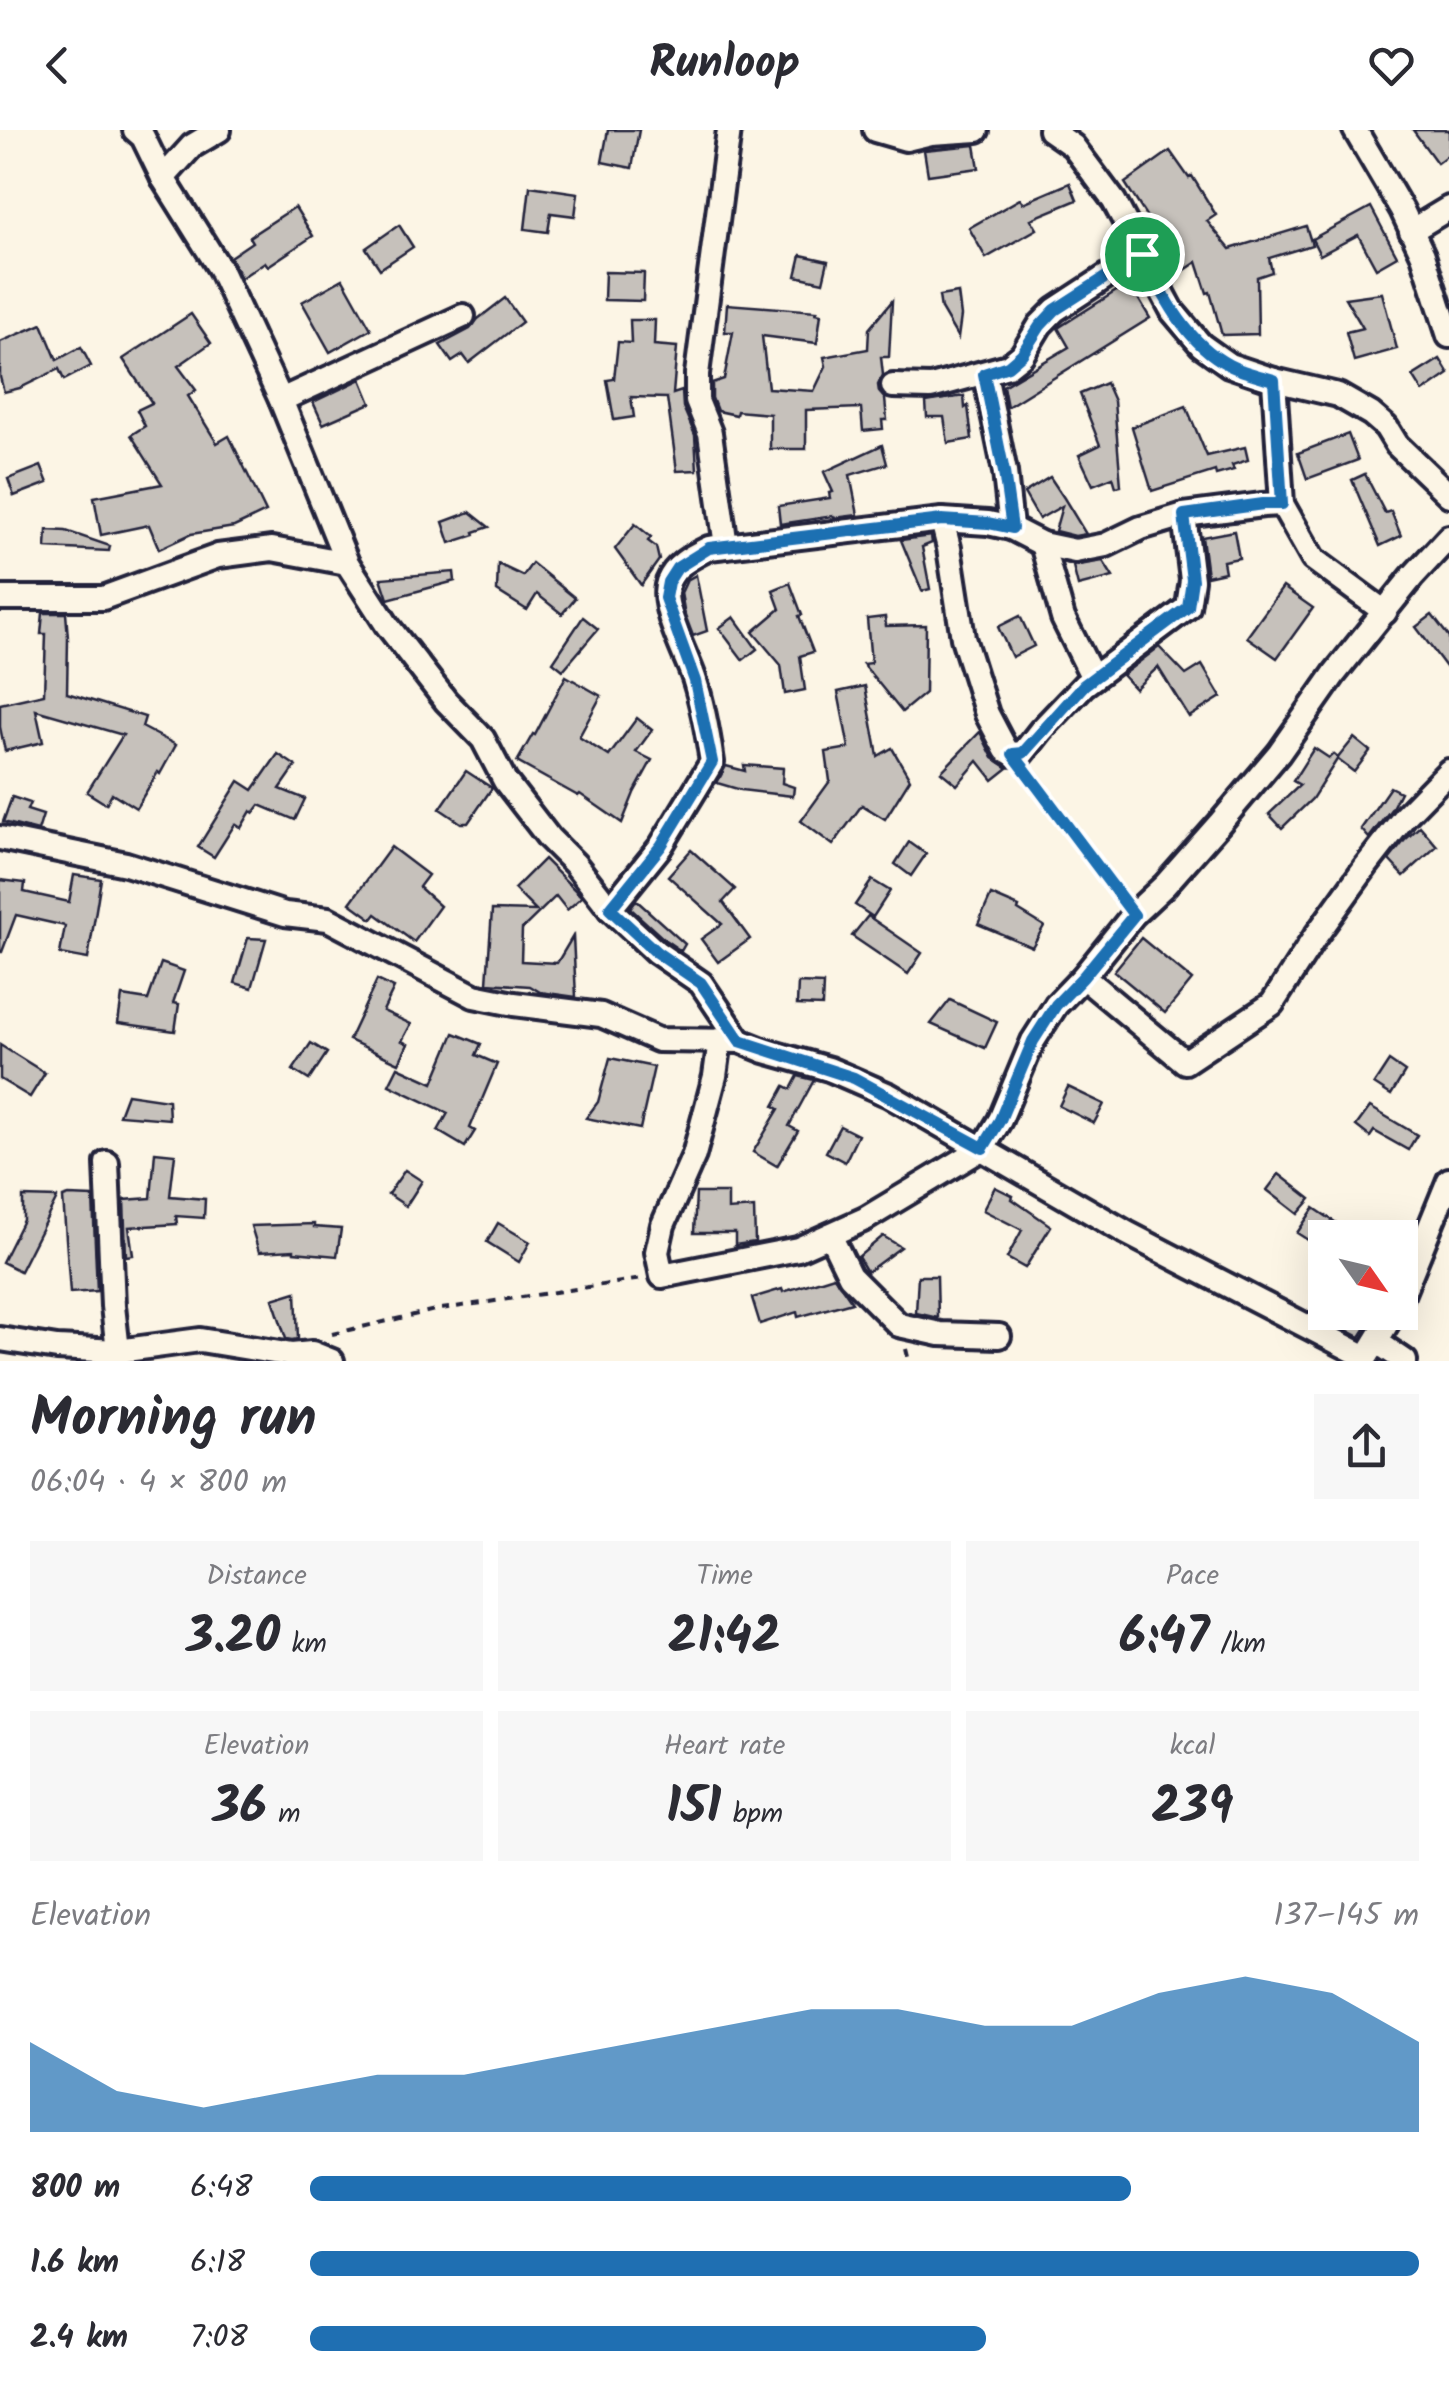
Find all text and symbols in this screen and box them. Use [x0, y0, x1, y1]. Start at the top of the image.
text: Runloop [649, 29, 800, 101]
icon: back [30, 38, 85, 93]
icon: heart [1364, 38, 1419, 93]
pin [1100, 212, 1185, 297]
icon: arrive [1115, 227, 1170, 282]
north arrow [1308, 1220, 1418, 1330]
map controls [1308, 1220, 1418, 1330]
text: Morning run [30, 1377, 317, 1464]
button: share [1314, 1394, 1419, 1499]
text: 06:04 · 4 × 800 m [30, 1458, 287, 1509]
text: Distance [206, 1554, 307, 1599]
text: Time [696, 1554, 753, 1599]
text: Pace [1166, 1554, 1219, 1599]
text: 3.20 [186, 1599, 280, 1679]
text: 21:42 [668, 1599, 781, 1679]
text: 6:47 [1119, 1599, 1209, 1679]
text: km [280, 1622, 327, 1667]
text: /km [1209, 1622, 1266, 1667]
text: Elevation [204, 1724, 309, 1769]
text: Heart rate [664, 1724, 785, 1769]
text: kcal [1170, 1724, 1215, 1769]
text: 36 [213, 1769, 267, 1849]
text: 151 [666, 1769, 721, 1849]
text: 239 [1152, 1769, 1233, 1849]
text: m [267, 1792, 300, 1837]
text: bpm [721, 1792, 783, 1837]
text: Elevation [30, 1891, 151, 1942]
text: 137–145 m [1273, 1891, 1419, 1942]
text: 800 m [30, 2163, 120, 2214]
text: 6:48 [190, 2163, 253, 2214]
text: 1.6 km [30, 2238, 119, 2289]
text: 6:18 [190, 2238, 245, 2289]
text: 2.4 km [30, 2313, 128, 2364]
text: 7:08 [190, 2313, 248, 2364]

